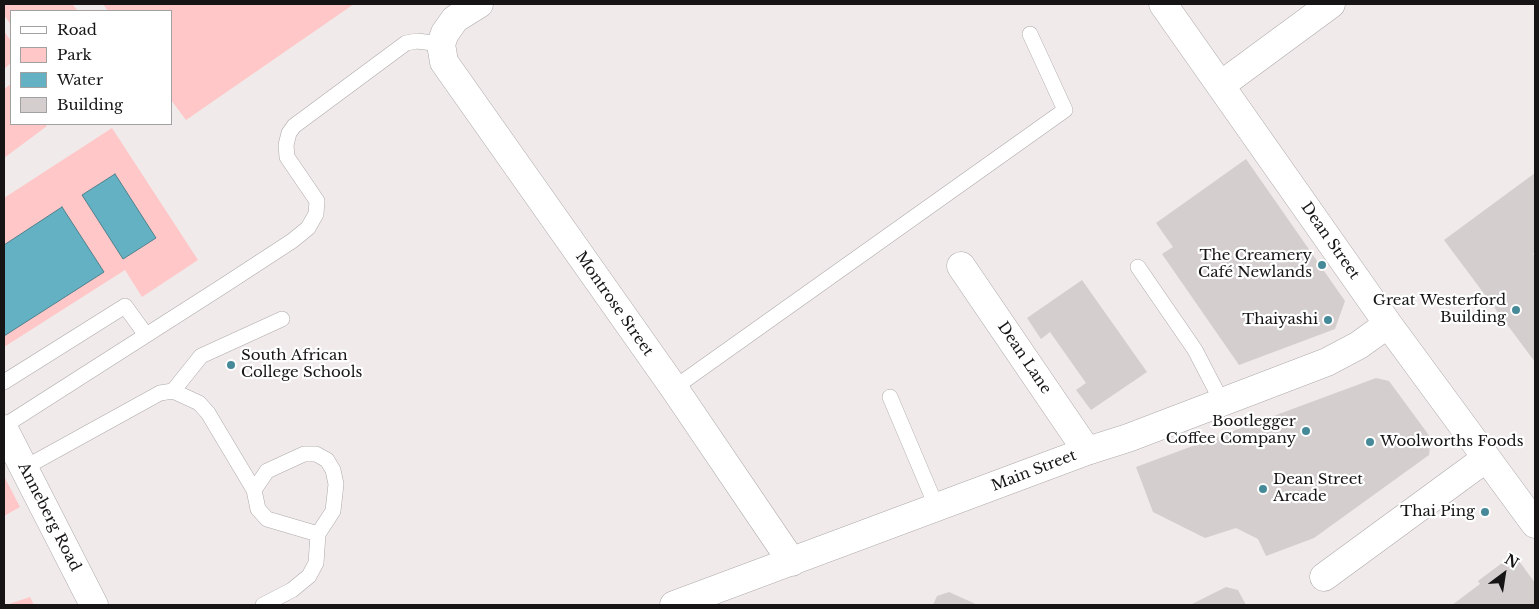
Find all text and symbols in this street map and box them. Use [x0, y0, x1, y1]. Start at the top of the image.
legend [10, 10, 172, 125]
text: Road [57, 20, 97, 39]
text: Park [57, 45, 92, 64]
text: Water [57, 70, 103, 89]
text: Building [57, 95, 123, 114]
street label: Dean Street [1297, 199, 1363, 283]
place label: The Creamery Café Newlands [1198, 247, 1312, 282]
street label: Montrose Street [571, 248, 657, 360]
marker: The Creamery Café Newlands [1316, 259, 1328, 271]
place label: Great Westerford Building [1373, 292, 1506, 327]
marker: Great Westerford Building [1510, 304, 1522, 316]
place label: Thaiyashi [1242, 311, 1318, 329]
marker: Thaiyashi [1322, 314, 1334, 326]
street label: Dean Lane [993, 319, 1055, 397]
place label: South African College Schools [241, 347, 362, 382]
marker: South African College Schools [225, 359, 237, 371]
place label: Bootlegger Coffee Company [1166, 413, 1296, 448]
marker: Bootlegger Coffee Company [1300, 425, 1312, 437]
place label: Woolworths Foods [1380, 433, 1523, 451]
marker: Woolworths Foods [1364, 436, 1376, 448]
street label: Main Street [989, 447, 1079, 495]
street label: Anneberg Road [14, 460, 84, 574]
place label: Dean Street Arcade [1273, 471, 1363, 506]
marker: Dean Street Arcade [1257, 483, 1269, 495]
place label: Thai Ping [1400, 503, 1475, 521]
marker: Thai Ping [1479, 506, 1491, 518]
north arrow [1479, 549, 1529, 599]
text: N [1501, 550, 1522, 572]

